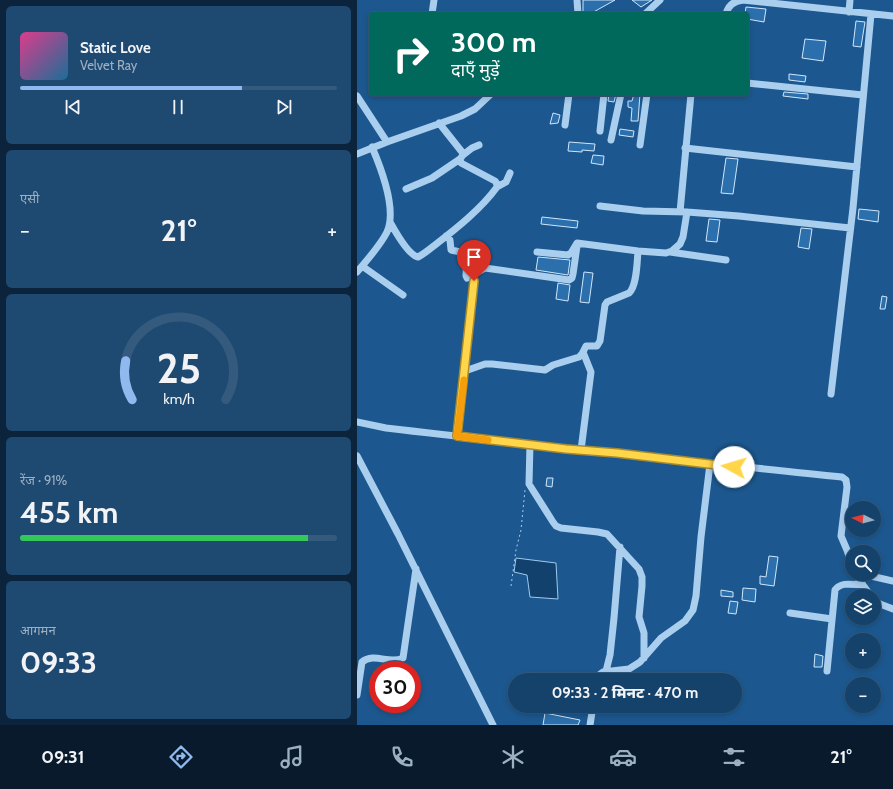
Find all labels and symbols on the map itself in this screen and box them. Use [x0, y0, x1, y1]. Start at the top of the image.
pin [457, 240, 491, 281]
position arrow [713, 446, 755, 488]
north arrow [845, 501, 881, 537]
speed limit sign: 30 [369, 661, 421, 713]

